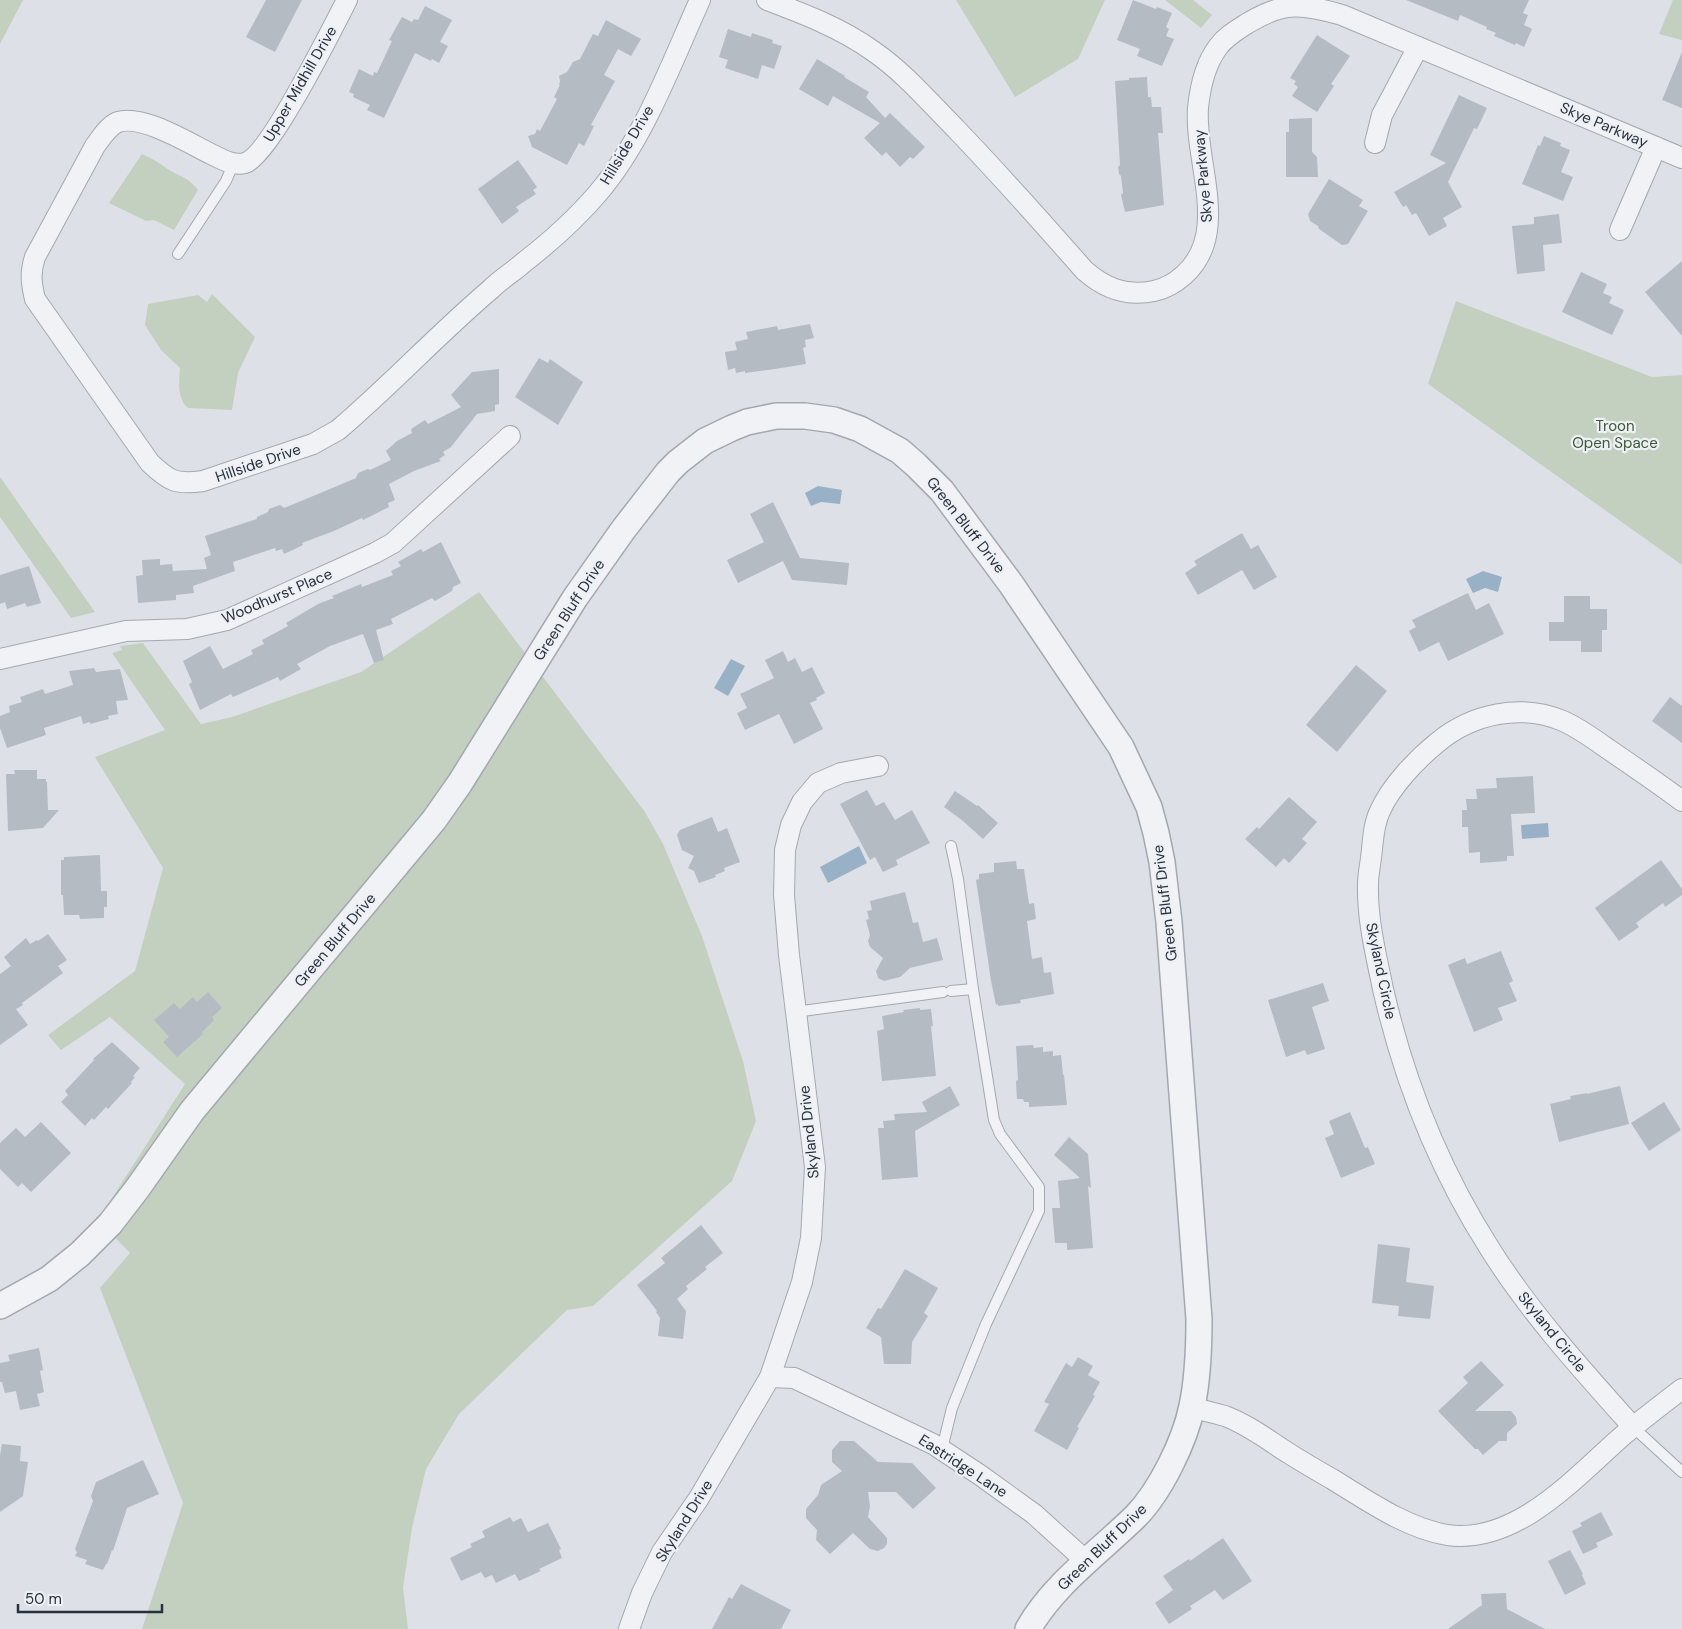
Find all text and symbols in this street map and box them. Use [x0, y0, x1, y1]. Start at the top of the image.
street label: Upper Midhill Drive [259, 22, 341, 146]
street label: Skye Parkway [1557, 98, 1652, 153]
street label: Hillside Drive [595, 102, 659, 188]
street label: Skye Parkway [1189, 128, 1217, 223]
park label: Troon Open Space [1572, 416, 1658, 453]
street label: Hillside Drive [213, 439, 303, 487]
street label: Green Bluff Drive [922, 473, 1010, 577]
street label: Green Bluff Drive [529, 555, 609, 665]
street label: Woodhurst Place [219, 564, 335, 628]
street label: Green Bluff Drive [1148, 844, 1182, 962]
street label: Green Bluff Drive [290, 889, 380, 991]
street label: Skyland Circle [1361, 921, 1401, 1021]
street label: Skyland Drive [794, 1084, 824, 1180]
street label: Skyland Circle [1513, 1288, 1591, 1376]
street label: Eastridge Lane [915, 1430, 1011, 1502]
street label: Skyland Drive [651, 1476, 717, 1566]
street label: Green Bluff Drive [1053, 1499, 1151, 1595]
scale bar [18, 1582, 161, 1614]
text: 50 m [25, 1589, 62, 1609]

